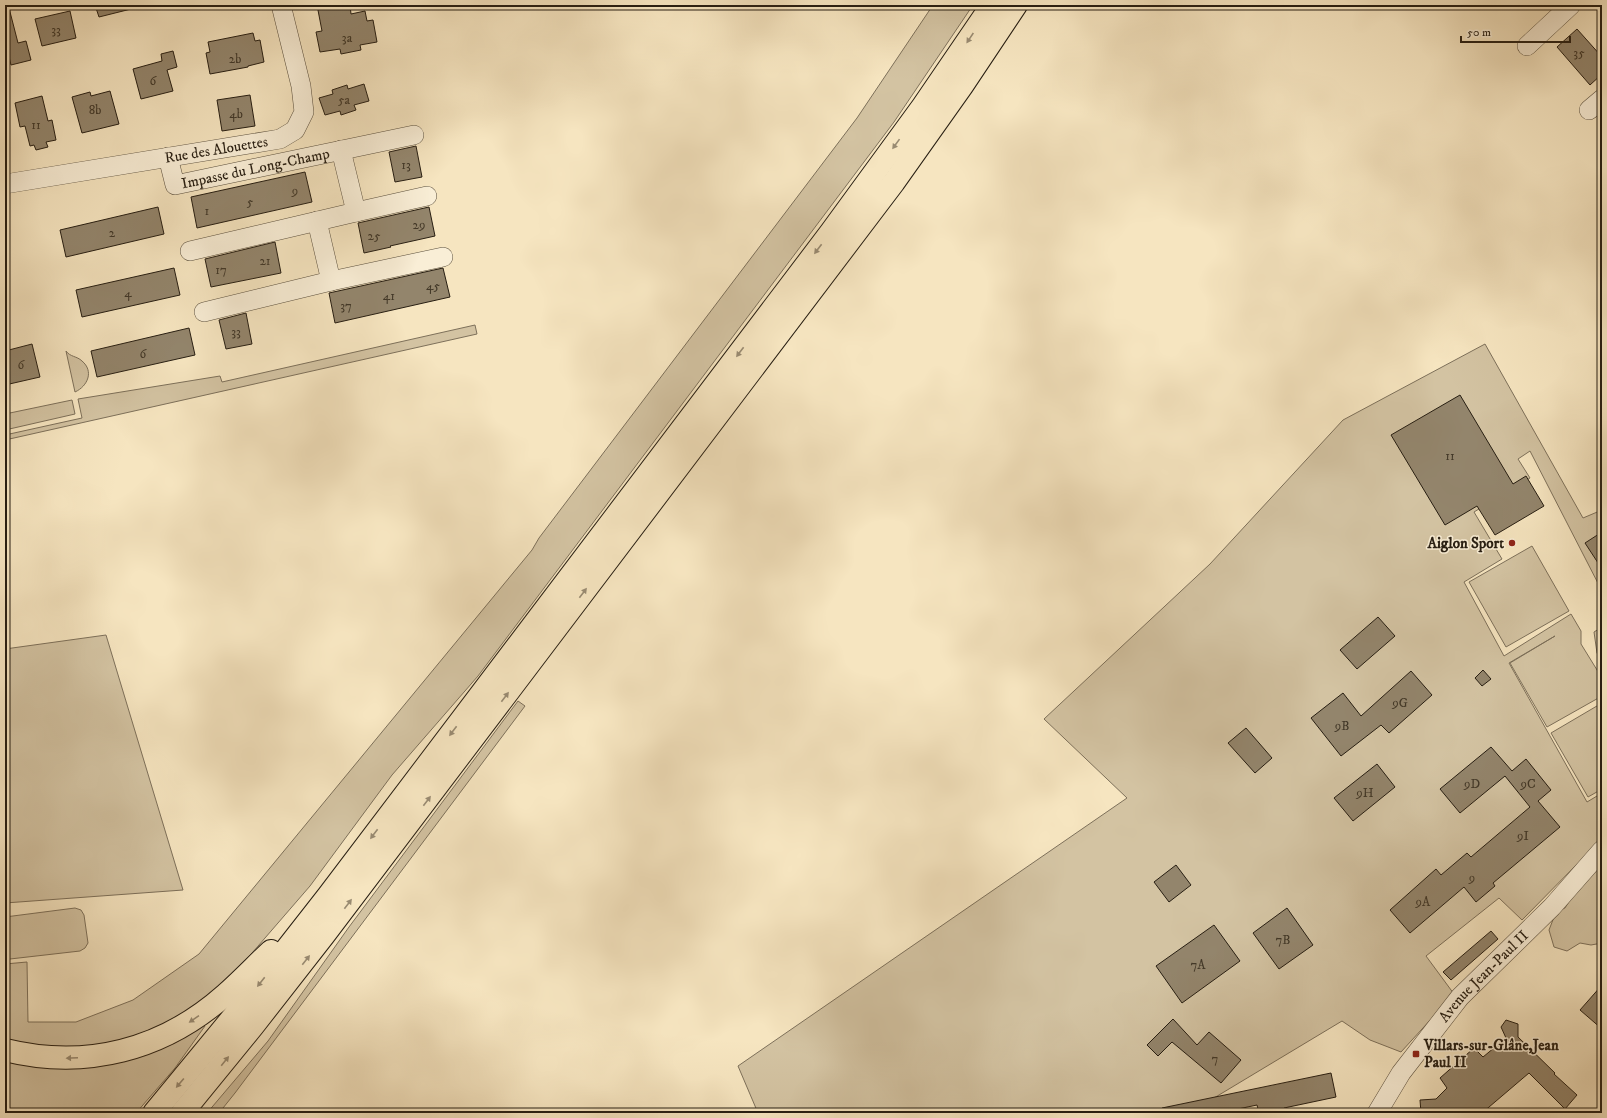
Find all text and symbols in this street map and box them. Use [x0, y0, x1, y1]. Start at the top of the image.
scale bar [1461, 18, 1570, 44]
house number: 33 [51, 22, 61, 38]
text: 50 m [1467, 25, 1491, 40]
house number: 3a [342, 30, 353, 46]
one-way arrow [966, 32, 974, 43]
house number: 35 [1573, 45, 1585, 61]
house number: 2b [229, 51, 241, 67]
house number: 6 [150, 73, 158, 89]
house number: 5a [338, 92, 350, 108]
house number: 8b [89, 102, 101, 118]
house number: 4b [229, 106, 243, 122]
house number: 11 [31, 117, 41, 133]
street label: Rue des Alouettes [163, 132, 269, 168]
one-way arrow [892, 139, 900, 149]
street label: Impasse du Long-Champ [180, 144, 332, 193]
house number: 13 [401, 157, 411, 173]
house number: 9 [291, 183, 298, 199]
house number: 5 [247, 194, 254, 210]
house number: 1 [205, 203, 210, 219]
house number: 29 [413, 217, 425, 233]
house number: 2 [109, 225, 116, 241]
house number: 25 [368, 228, 381, 244]
one-way arrow [814, 243, 822, 254]
house number: 21 [259, 253, 271, 269]
house number: 17 [215, 262, 227, 278]
house number: 45 [426, 278, 440, 294]
house number: 4 [124, 285, 132, 301]
house number: 41 [383, 288, 395, 304]
house number: 37 [340, 298, 352, 314]
house number: 33 [231, 324, 241, 340]
house number: 6 [140, 346, 148, 362]
one-way arrow [736, 347, 744, 358]
house number: 6 [18, 357, 26, 373]
house number: 11 [1445, 448, 1455, 464]
place label: Aiglon Sport [1426, 534, 1504, 553]
marker: Aiglon Sport [1507, 538, 1517, 548]
one-way arrow [579, 588, 588, 599]
one-way arrow [501, 691, 509, 702]
house number: 9G [1391, 695, 1408, 711]
house number: 9B [1334, 718, 1349, 734]
one-way arrow [449, 725, 457, 736]
house number: 9D [1463, 776, 1480, 792]
house number: 9C [1519, 776, 1536, 792]
house number: 9H [1355, 785, 1374, 801]
one-way arrow [422, 795, 431, 806]
house number: 9I [1516, 828, 1529, 844]
one-way arrow [370, 829, 379, 840]
house number: 9 [1468, 870, 1475, 886]
house number: 9A [1415, 894, 1431, 910]
one-way arrow [344, 899, 352, 910]
street label: Avenue Jean-Paul II [1435, 926, 1533, 1026]
house number: 7B [1275, 932, 1291, 948]
one-way arrow [301, 954, 310, 965]
house number: 7A [1190, 957, 1206, 973]
one-way arrow [257, 976, 266, 987]
one-way arrow [189, 1015, 199, 1023]
place label: Villars-sur-Glâne,Jean Paul II [1423, 1036, 1559, 1072]
marker: Villars-sur-Glâne,Jean Paul II [1411, 1049, 1421, 1059]
house number: 7 [1212, 1051, 1219, 1067]
one-way arrow [66, 1054, 78, 1061]
one-way arrow [220, 1056, 229, 1067]
one-way arrow [175, 1077, 184, 1088]

